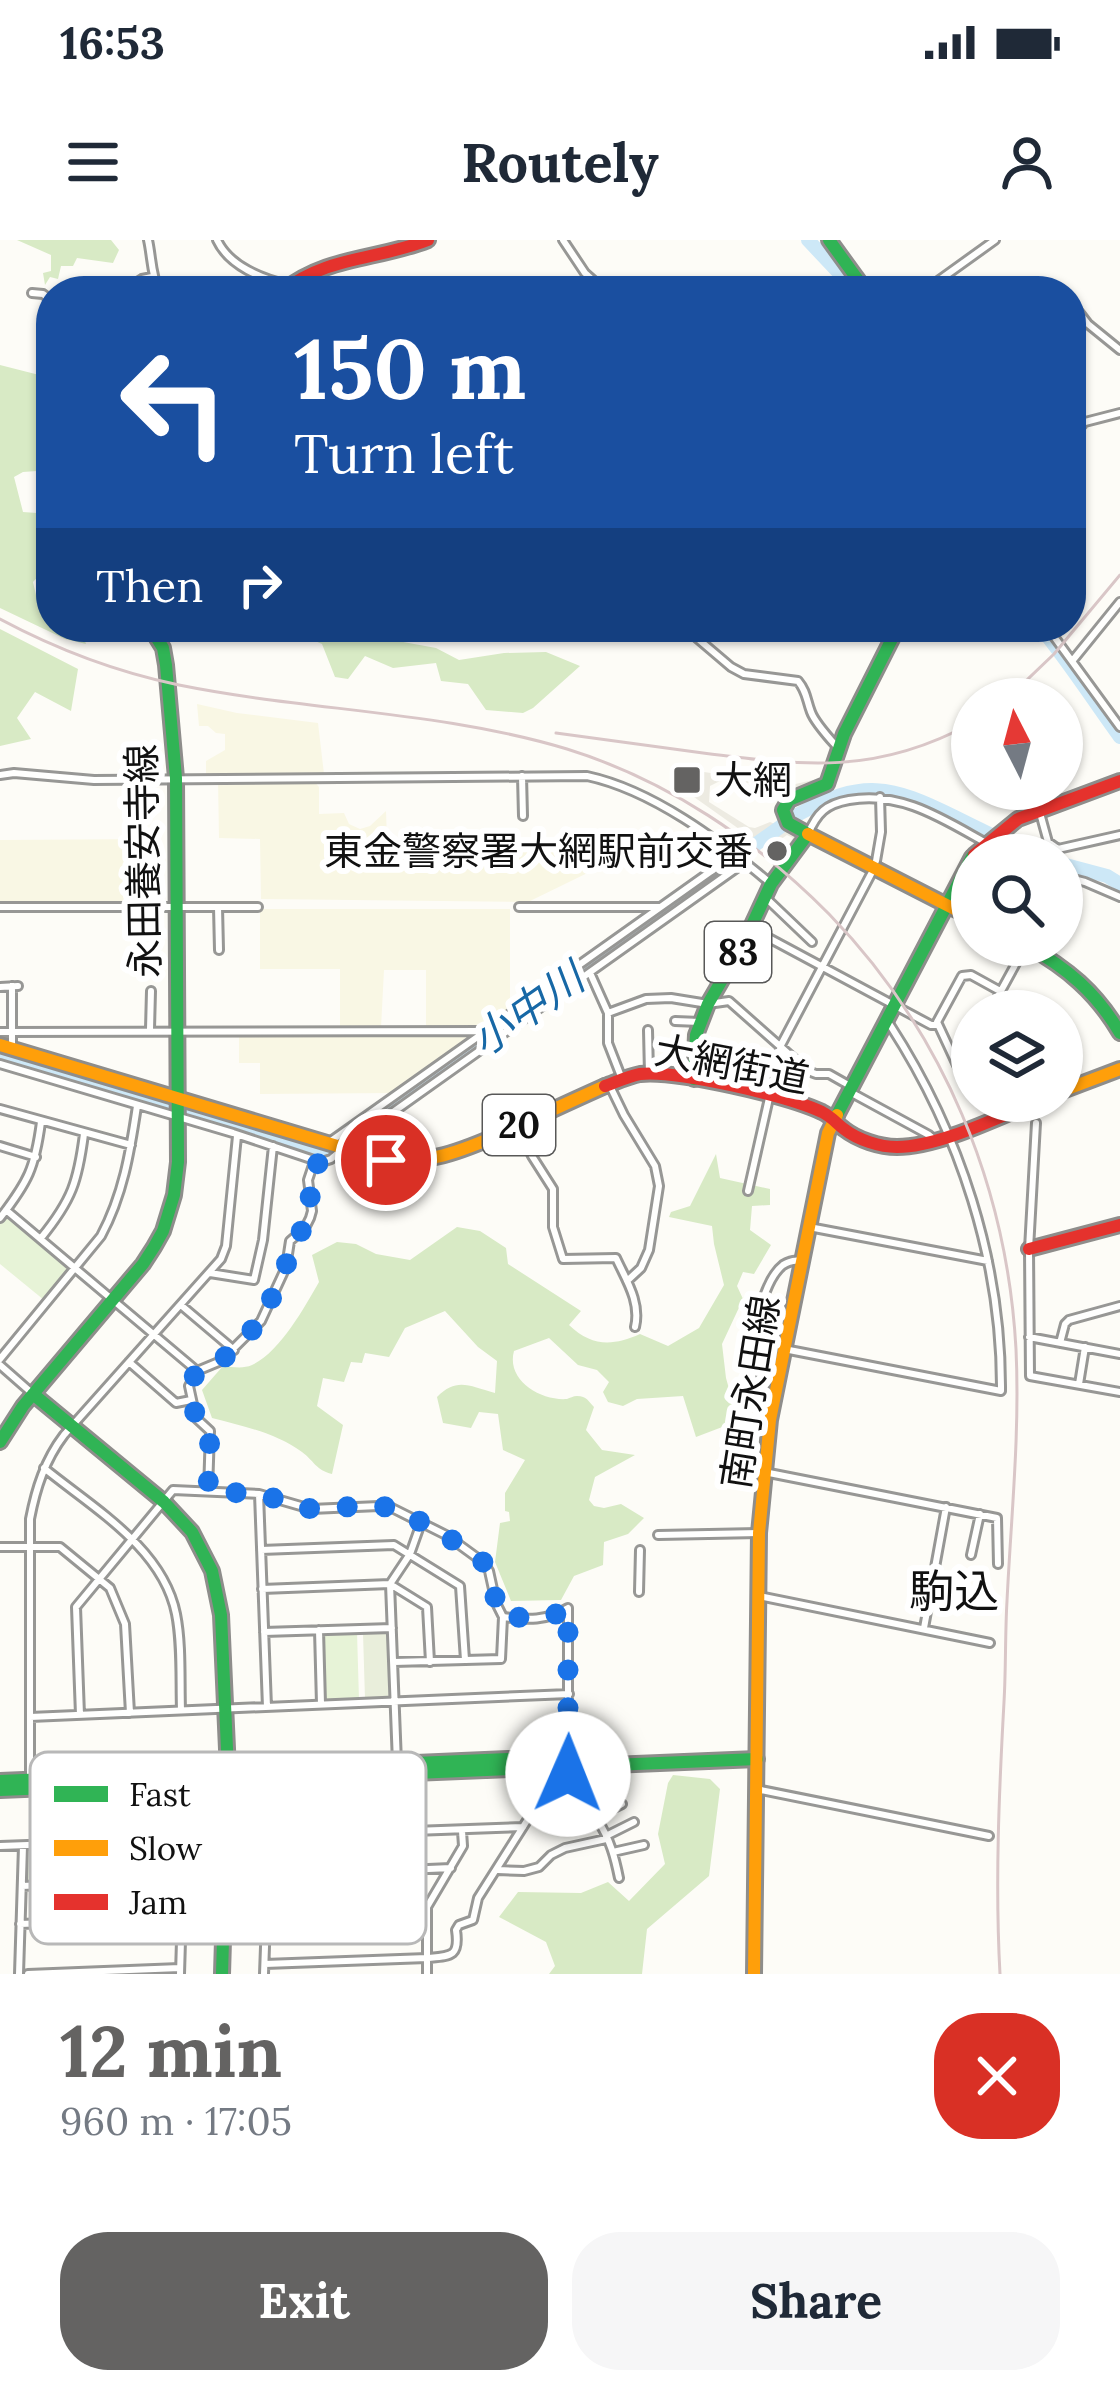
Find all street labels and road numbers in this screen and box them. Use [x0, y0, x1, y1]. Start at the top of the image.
street label: 永田養安寺線 [116, 744, 170, 978]
road number: 83 [705, 922, 771, 982]
street label: 大網街道 [651, 1025, 813, 1103]
road number: 20 [483, 1095, 555, 1155]
street label: 南町永田線 [710, 1292, 790, 1492]

